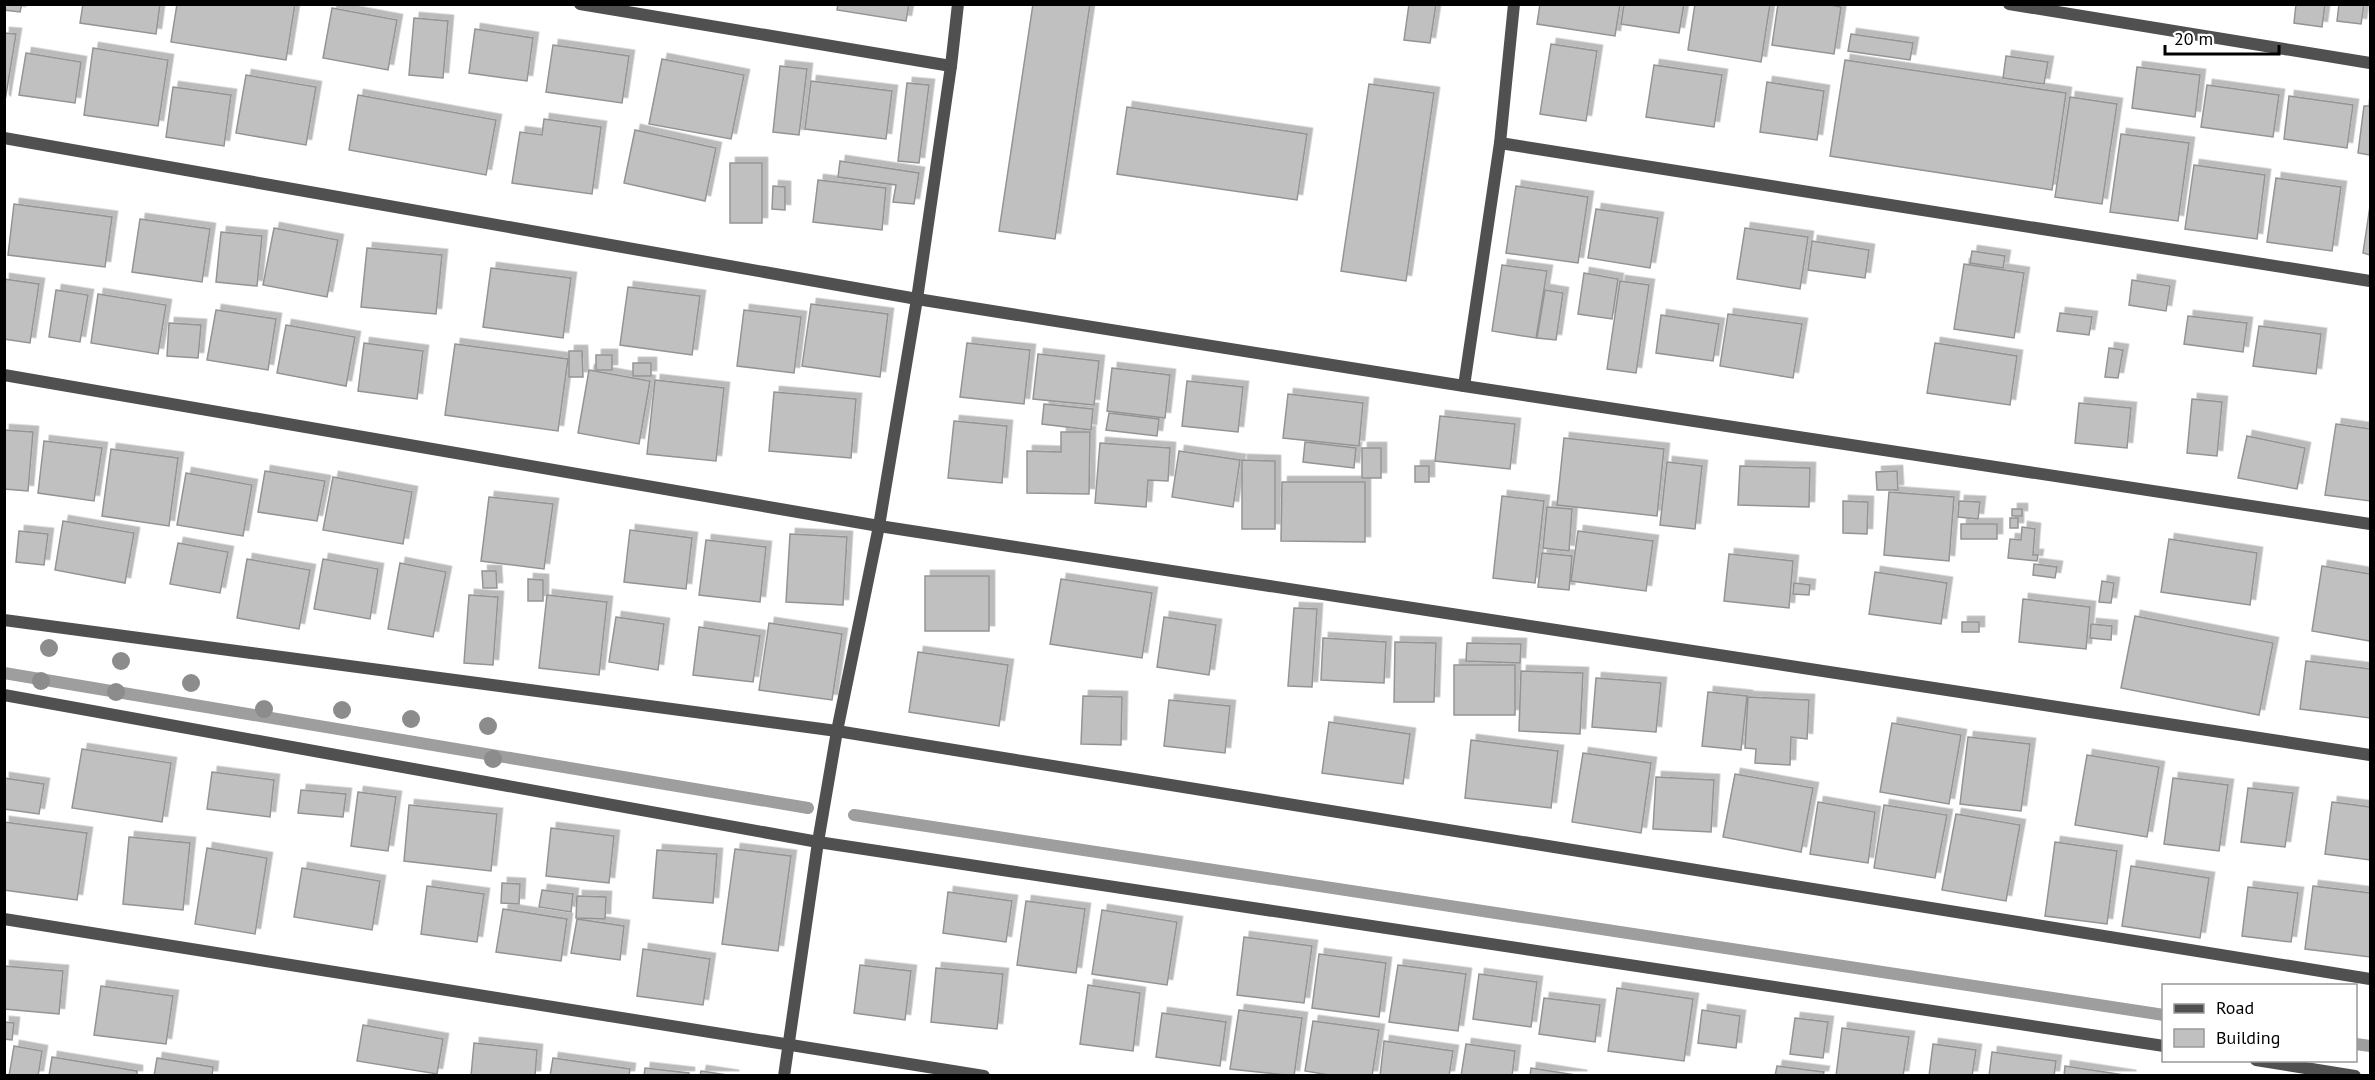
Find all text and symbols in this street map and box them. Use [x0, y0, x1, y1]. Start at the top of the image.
scale bar [2165, 18, 2279, 56]
text: 20 m [2174, 27, 2213, 50]
legend [2162, 984, 2357, 1062]
text: Road [2216, 996, 2254, 1019]
text: Building [2216, 1026, 2280, 1049]

